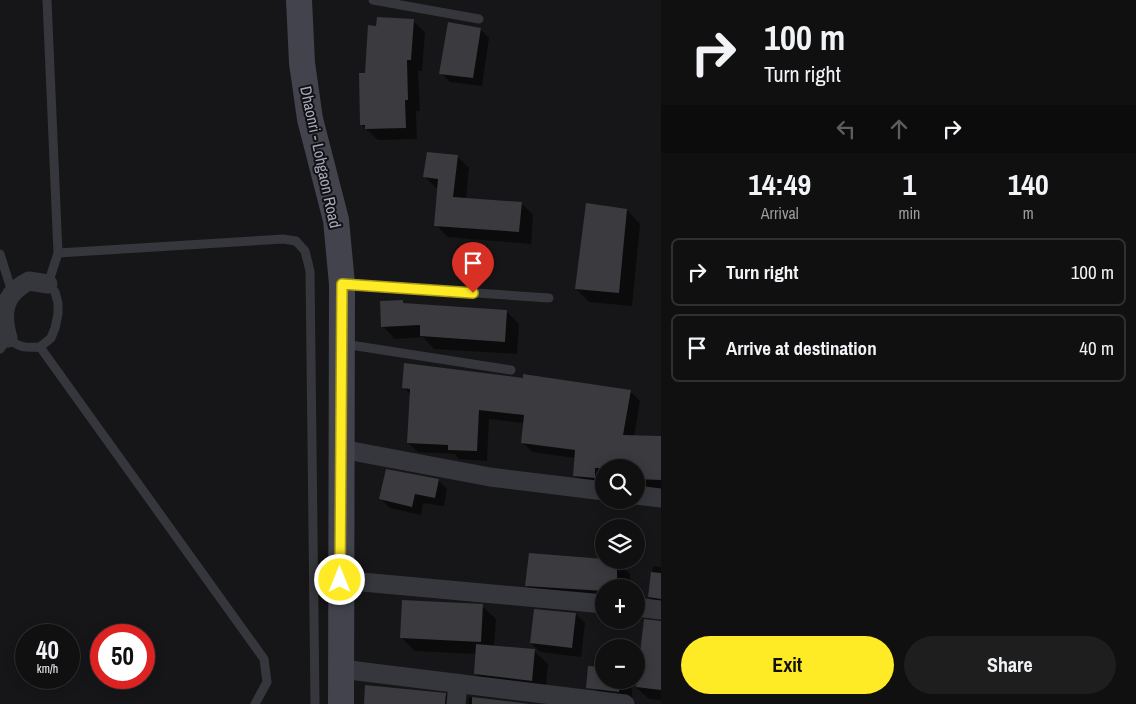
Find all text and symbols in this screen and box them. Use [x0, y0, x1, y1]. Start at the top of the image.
text: 100 m [764, 14, 845, 61]
icon: right [681, 20, 746, 85]
text: Turn right [764, 59, 841, 89]
street label: Dhaonri - Lohgaon Road [295, 84, 347, 230]
icon: left [832, 115, 860, 143]
icon: ahead [885, 115, 913, 143]
icon: right [938, 115, 966, 143]
text: 14:49 [748, 164, 811, 204]
text: 1 [903, 164, 916, 204]
text: 140 [1008, 164, 1049, 204]
text: Arrival [761, 202, 799, 224]
text: min [898, 202, 920, 224]
text: m [1023, 202, 1034, 224]
pin [452, 242, 494, 293]
icon: arrive [459, 249, 487, 277]
icon: right [683, 258, 711, 286]
text: Turn right [726, 259, 798, 285]
text: 100 m [1071, 259, 1114, 285]
icon: arrive [683, 334, 711, 362]
text: Arrive at destination [726, 335, 877, 361]
text: 40 m [1079, 335, 1114, 361]
map controls [595, 459, 645, 689]
button: search [595, 459, 645, 509]
button: layers [595, 519, 645, 569]
position arrow [313, 553, 365, 605]
button: + [595, 579, 645, 629]
speed limit sign: 50 [90, 624, 155, 689]
text: 40 [36, 633, 59, 667]
button: Exit [681, 636, 894, 694]
button: Share [904, 636, 1116, 694]
button: − [595, 639, 645, 689]
text: km/h [37, 661, 58, 677]

